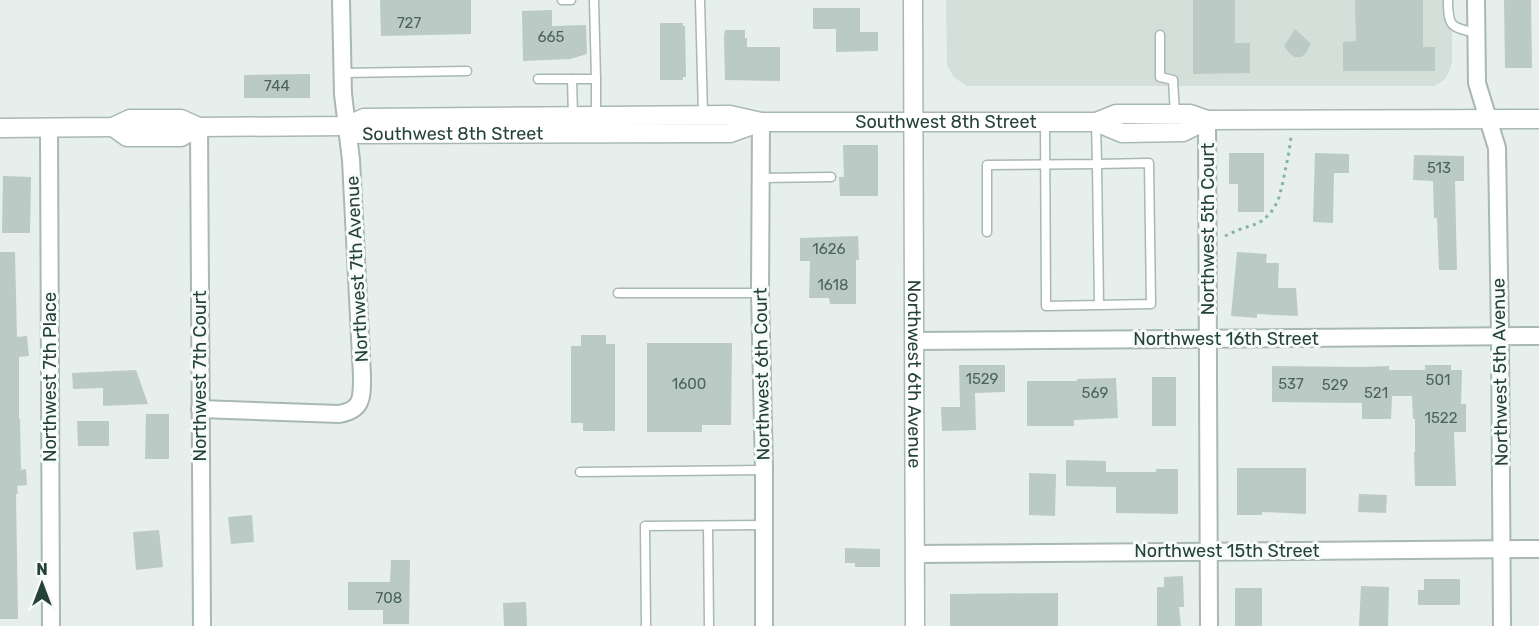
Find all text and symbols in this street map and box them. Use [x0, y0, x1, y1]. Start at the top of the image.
house number: 727 [397, 14, 421, 32]
house number: 665 [537, 28, 565, 46]
house number: 744 [264, 77, 290, 95]
street label: Southwest 8th Street [855, 111, 1037, 133]
street label: Southwest 8th Street [362, 123, 543, 145]
street label: Northwest 5th Court [1197, 143, 1219, 315]
house number: 513 [1427, 159, 1451, 177]
street label: Northwest 7th Avenue [341, 175, 373, 363]
house number: 1626 [812, 240, 846, 258]
house number: 1618 [817, 276, 849, 294]
street label: Northwest 5th Avenue [1487, 278, 1513, 466]
street label: Northwest 6th Avenue [903, 280, 925, 468]
street label: Northwest 6th Court [749, 287, 775, 461]
street label: Northwest 7th Court [189, 290, 211, 462]
street label: Northwest 7th Place [39, 292, 61, 462]
street label: Northwest 16th Street [1133, 328, 1319, 350]
house number: 1529 [965, 370, 999, 388]
house number: 501 [1426, 371, 1450, 389]
house number: 1600 [672, 375, 706, 393]
house number: 537 [1278, 375, 1304, 393]
house number: 529 [1322, 376, 1348, 394]
house number: 569 [1082, 384, 1109, 402]
house number: 521 [1364, 384, 1388, 402]
house number: 1522 [1425, 409, 1458, 427]
street label: Northwest 15th Street [1134, 540, 1320, 562]
north arrow [12, 554, 72, 614]
text: N [36, 560, 48, 579]
house number: 708 [376, 589, 402, 607]

